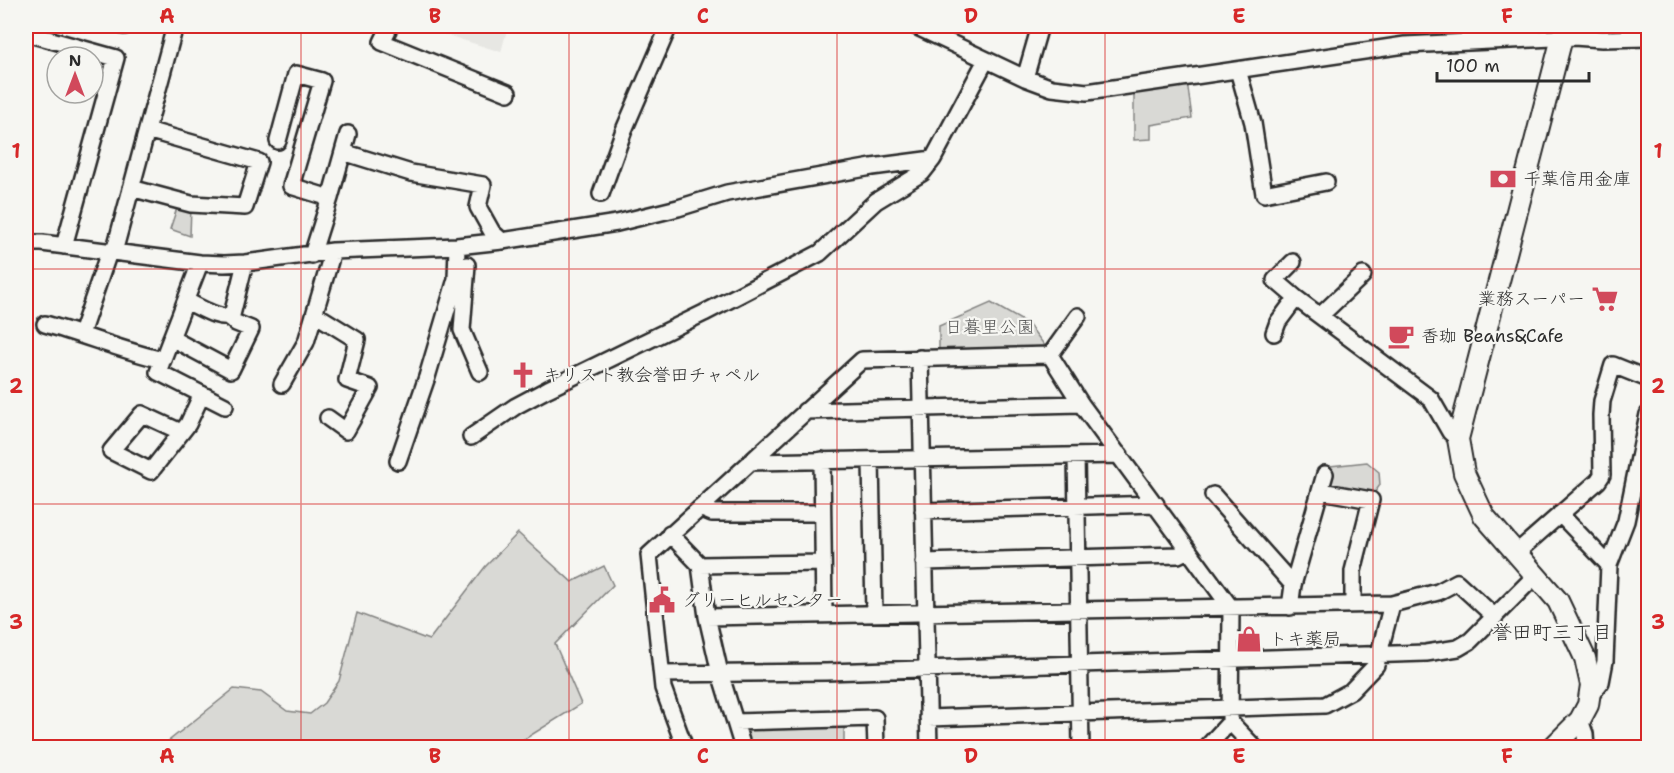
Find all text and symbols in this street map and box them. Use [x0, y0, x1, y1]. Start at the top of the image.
text: A [159, 3, 175, 29]
text: B [429, 3, 441, 29]
text: C [697, 3, 709, 29]
text: D [964, 3, 978, 29]
text: E [1232, 3, 1246, 29]
text: F [1501, 3, 1513, 29]
north arrow [45, 45, 105, 105]
scale bar [1437, 45, 1588, 83]
text: N [69, 50, 81, 71]
text: 100 m [1446, 54, 1500, 78]
text: 1 [11, 138, 21, 164]
text: 1 [1653, 138, 1663, 164]
bank icon: 千葉信用金庫 [1488, 164, 1518, 194]
place label: 千葉信用金庫 [1523, 167, 1631, 191]
supermarket icon: 業務スーパー [1590, 284, 1620, 314]
place label: 業務スーパー [1478, 287, 1585, 311]
park label: 日暮里公園 [945, 315, 1035, 339]
cafe icon: 香珈 Beans&Cafe [1386, 321, 1416, 351]
place label: 香珈 Beans&Cafe [1421, 324, 1564, 348]
church icon: キリスト教会誉田チャペル [508, 360, 538, 390]
place label: キリスト教会誉田チャペル [543, 363, 760, 387]
text: 2 [9, 373, 23, 399]
text: 2 [1651, 373, 1665, 399]
public building icon: グリーヒルセンター [647, 585, 677, 615]
place label: グリーヒルセンター [682, 588, 843, 612]
text: 3 [9, 609, 23, 635]
text: 3 [1651, 609, 1665, 635]
district label: 誉田町三丁目 [1492, 619, 1612, 645]
shop icon: トキ薬局 [1234, 624, 1264, 654]
place label: トキ薬局 [1269, 627, 1341, 651]
text: A [159, 743, 175, 769]
text: B [429, 743, 441, 769]
text: C [697, 743, 709, 769]
text: D [964, 743, 978, 769]
text: E [1232, 743, 1246, 769]
text: F [1501, 743, 1513, 769]

